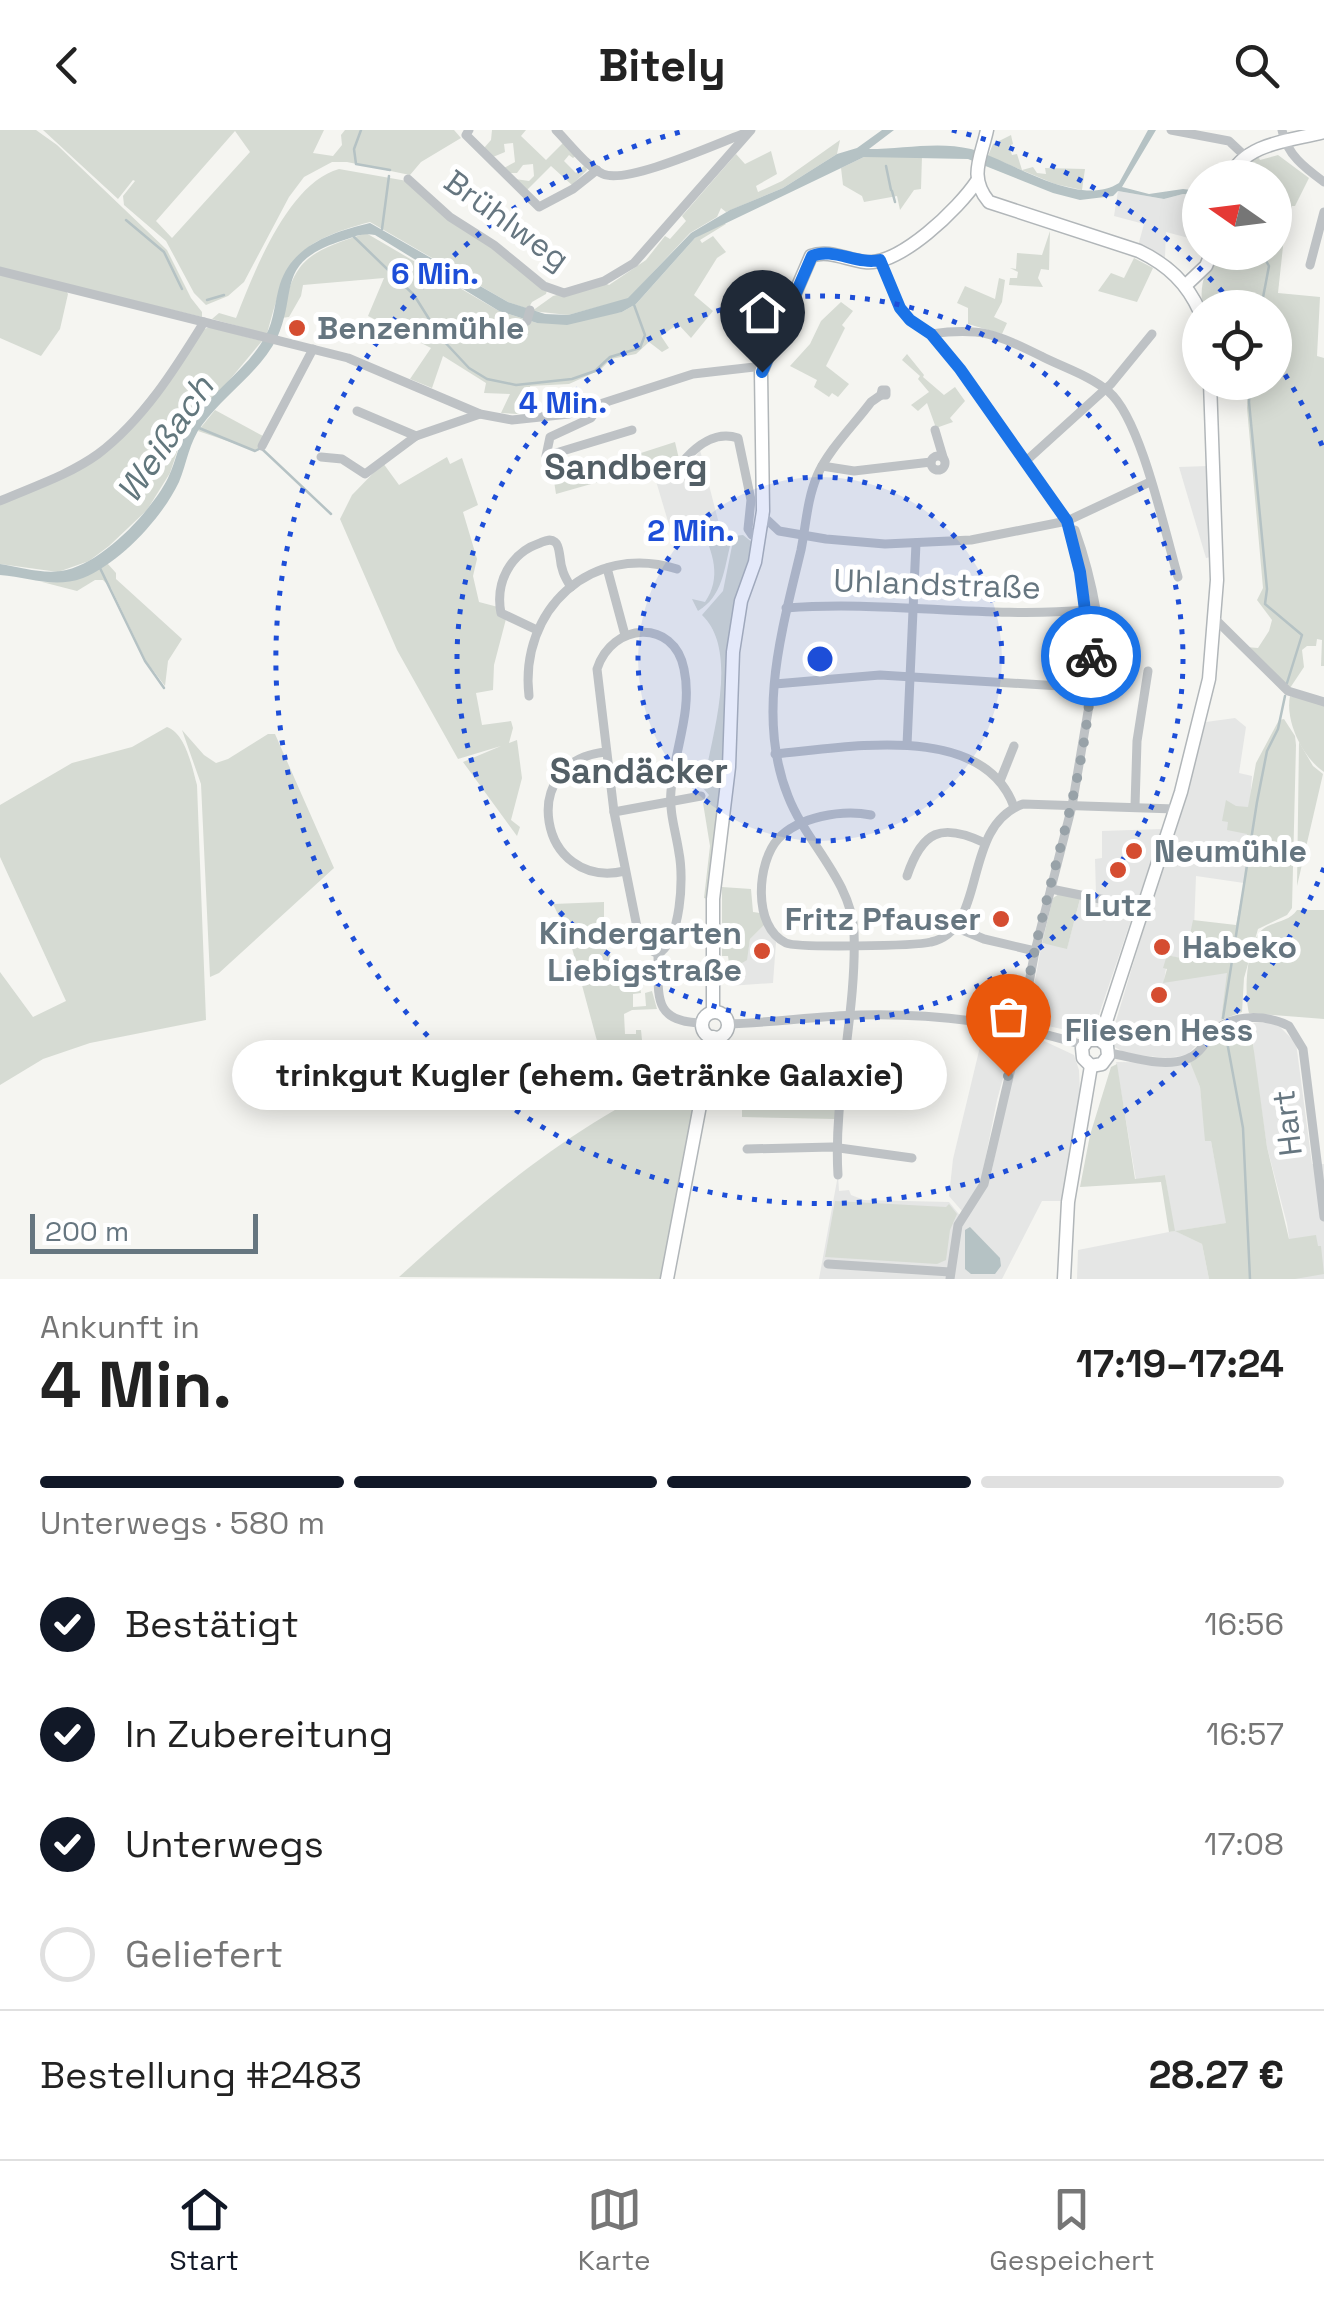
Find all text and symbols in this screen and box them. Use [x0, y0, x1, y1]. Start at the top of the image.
text: Bitely [598, 37, 726, 94]
icon: back [40, 38, 95, 93]
icon: search [1229, 38, 1284, 93]
north arrow [1182, 160, 1292, 270]
map controls [1182, 160, 1292, 400]
street label: Brühlweg [437, 161, 577, 279]
text: 6 Min. [391, 254, 479, 293]
pin [720, 270, 805, 373]
icon: home [735, 285, 790, 340]
button: locate [1182, 290, 1292, 400]
place label: Benzenmühle [317, 308, 524, 348]
marker: Benzenmühle [286, 317, 308, 339]
water label: Weißach [107, 367, 224, 511]
text: 4 Min. [519, 383, 607, 422]
district label: Sandberg [544, 445, 708, 489]
text: 2 Min. [647, 511, 735, 550]
street label: Uhlandstraße [833, 560, 1041, 608]
courier [1041, 606, 1141, 706]
icon: bike [1064, 629, 1119, 684]
centre of rings [802, 641, 838, 677]
district label: Sandäcker [550, 749, 728, 793]
place label: Neumühle [1154, 831, 1307, 871]
marker: Neumühle [1123, 840, 1145, 862]
marker: Lutz [1107, 859, 1129, 881]
place label: Lutz [1084, 885, 1152, 925]
place label: Fritz Pfauser [785, 899, 981, 939]
marker: Fritz Pfauser [990, 908, 1012, 930]
place label: Kindergarten Liebigstraße [539, 913, 742, 990]
place label: Habeko [1182, 927, 1297, 967]
marker: Habeko [1151, 936, 1173, 958]
marker: Kindergarten Liebigstraße [751, 940, 773, 962]
pin [966, 974, 1051, 1077]
marker: Fliesen Hess [1148, 984, 1170, 1006]
icon: bag [981, 989, 1036, 1044]
place label: Fliesen Hess [1065, 1010, 1253, 1050]
callout: trinkgut Kugler (ehem. Getränke Galaxie) [233, 1041, 948, 1111]
text: trinkgut Kugler (ehem. Getränke Galaxie) [275, 1055, 904, 1095]
street label: Hart [1263, 1088, 1311, 1158]
scale bar [30, 1209, 258, 1254]
text: 200 m [45, 1213, 129, 1249]
text: Ankunft in [40, 1307, 200, 1347]
text: 17:19–17:24 [1076, 1340, 1284, 1388]
text: 4 Min. [40, 1343, 232, 1426]
text: Unterwegs · 580 m [40, 1503, 325, 1543]
icon: check [40, 1597, 95, 1652]
text: Bestätigt [125, 1600, 299, 1648]
text: 16:56 [1204, 1604, 1284, 1644]
icon: check [40, 1707, 95, 1762]
text: In Zubereitung [125, 1710, 393, 1758]
text: 16:57 [1206, 1714, 1284, 1754]
icon: check [40, 1817, 95, 1872]
text: Unterwegs [125, 1820, 324, 1868]
text: 17:08 [1204, 1824, 1284, 1864]
text: Geliefert [125, 1930, 283, 1978]
text: Bestellung #2483 [40, 2051, 362, 2099]
text: 28.27 € [1149, 2051, 1284, 2099]
tab: Start [169, 2182, 239, 2278]
tab: Karte [578, 2182, 651, 2278]
tab: Gespeichert [989, 2182, 1155, 2278]

